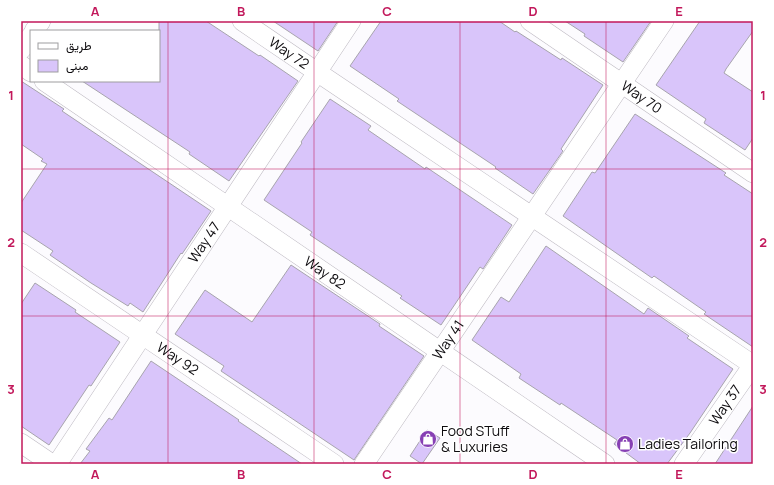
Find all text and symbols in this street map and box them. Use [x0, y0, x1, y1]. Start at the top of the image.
text: A [91, 2, 100, 20]
text: B [237, 2, 245, 20]
text: C [382, 2, 392, 20]
text: D [528, 2, 538, 20]
text: E [675, 2, 683, 20]
legend [30, 30, 160, 82]
street label: Way 72 [265, 32, 313, 73]
text: طريق [66, 37, 92, 54]
text: مبنى [66, 57, 88, 74]
street label: Way 70 [618, 76, 666, 117]
text: 1 [8, 86, 14, 104]
text: 1 [760, 86, 766, 104]
street label: Way 47 [183, 218, 224, 266]
text: 2 [7, 233, 15, 251]
text: 2 [759, 233, 767, 251]
street label: Way 82 [301, 251, 350, 293]
street label: Way 41 [428, 316, 468, 363]
street label: Way 92 [153, 337, 203, 379]
text: 3 [7, 380, 15, 398]
text: 3 [759, 380, 767, 398]
street label: Way 37 [704, 381, 745, 428]
place label: Food STuff & Luxuries [441, 421, 510, 456]
shop icon: Food STuff & Luxuries [418, 429, 438, 449]
shop icon: Ladies Tailoring [615, 434, 635, 454]
place label: Ladies Tailoring [638, 434, 738, 453]
text: A [91, 465, 100, 483]
text: B [237, 465, 245, 483]
text: C [382, 465, 392, 483]
text: D [528, 465, 538, 483]
text: E [675, 465, 683, 483]

